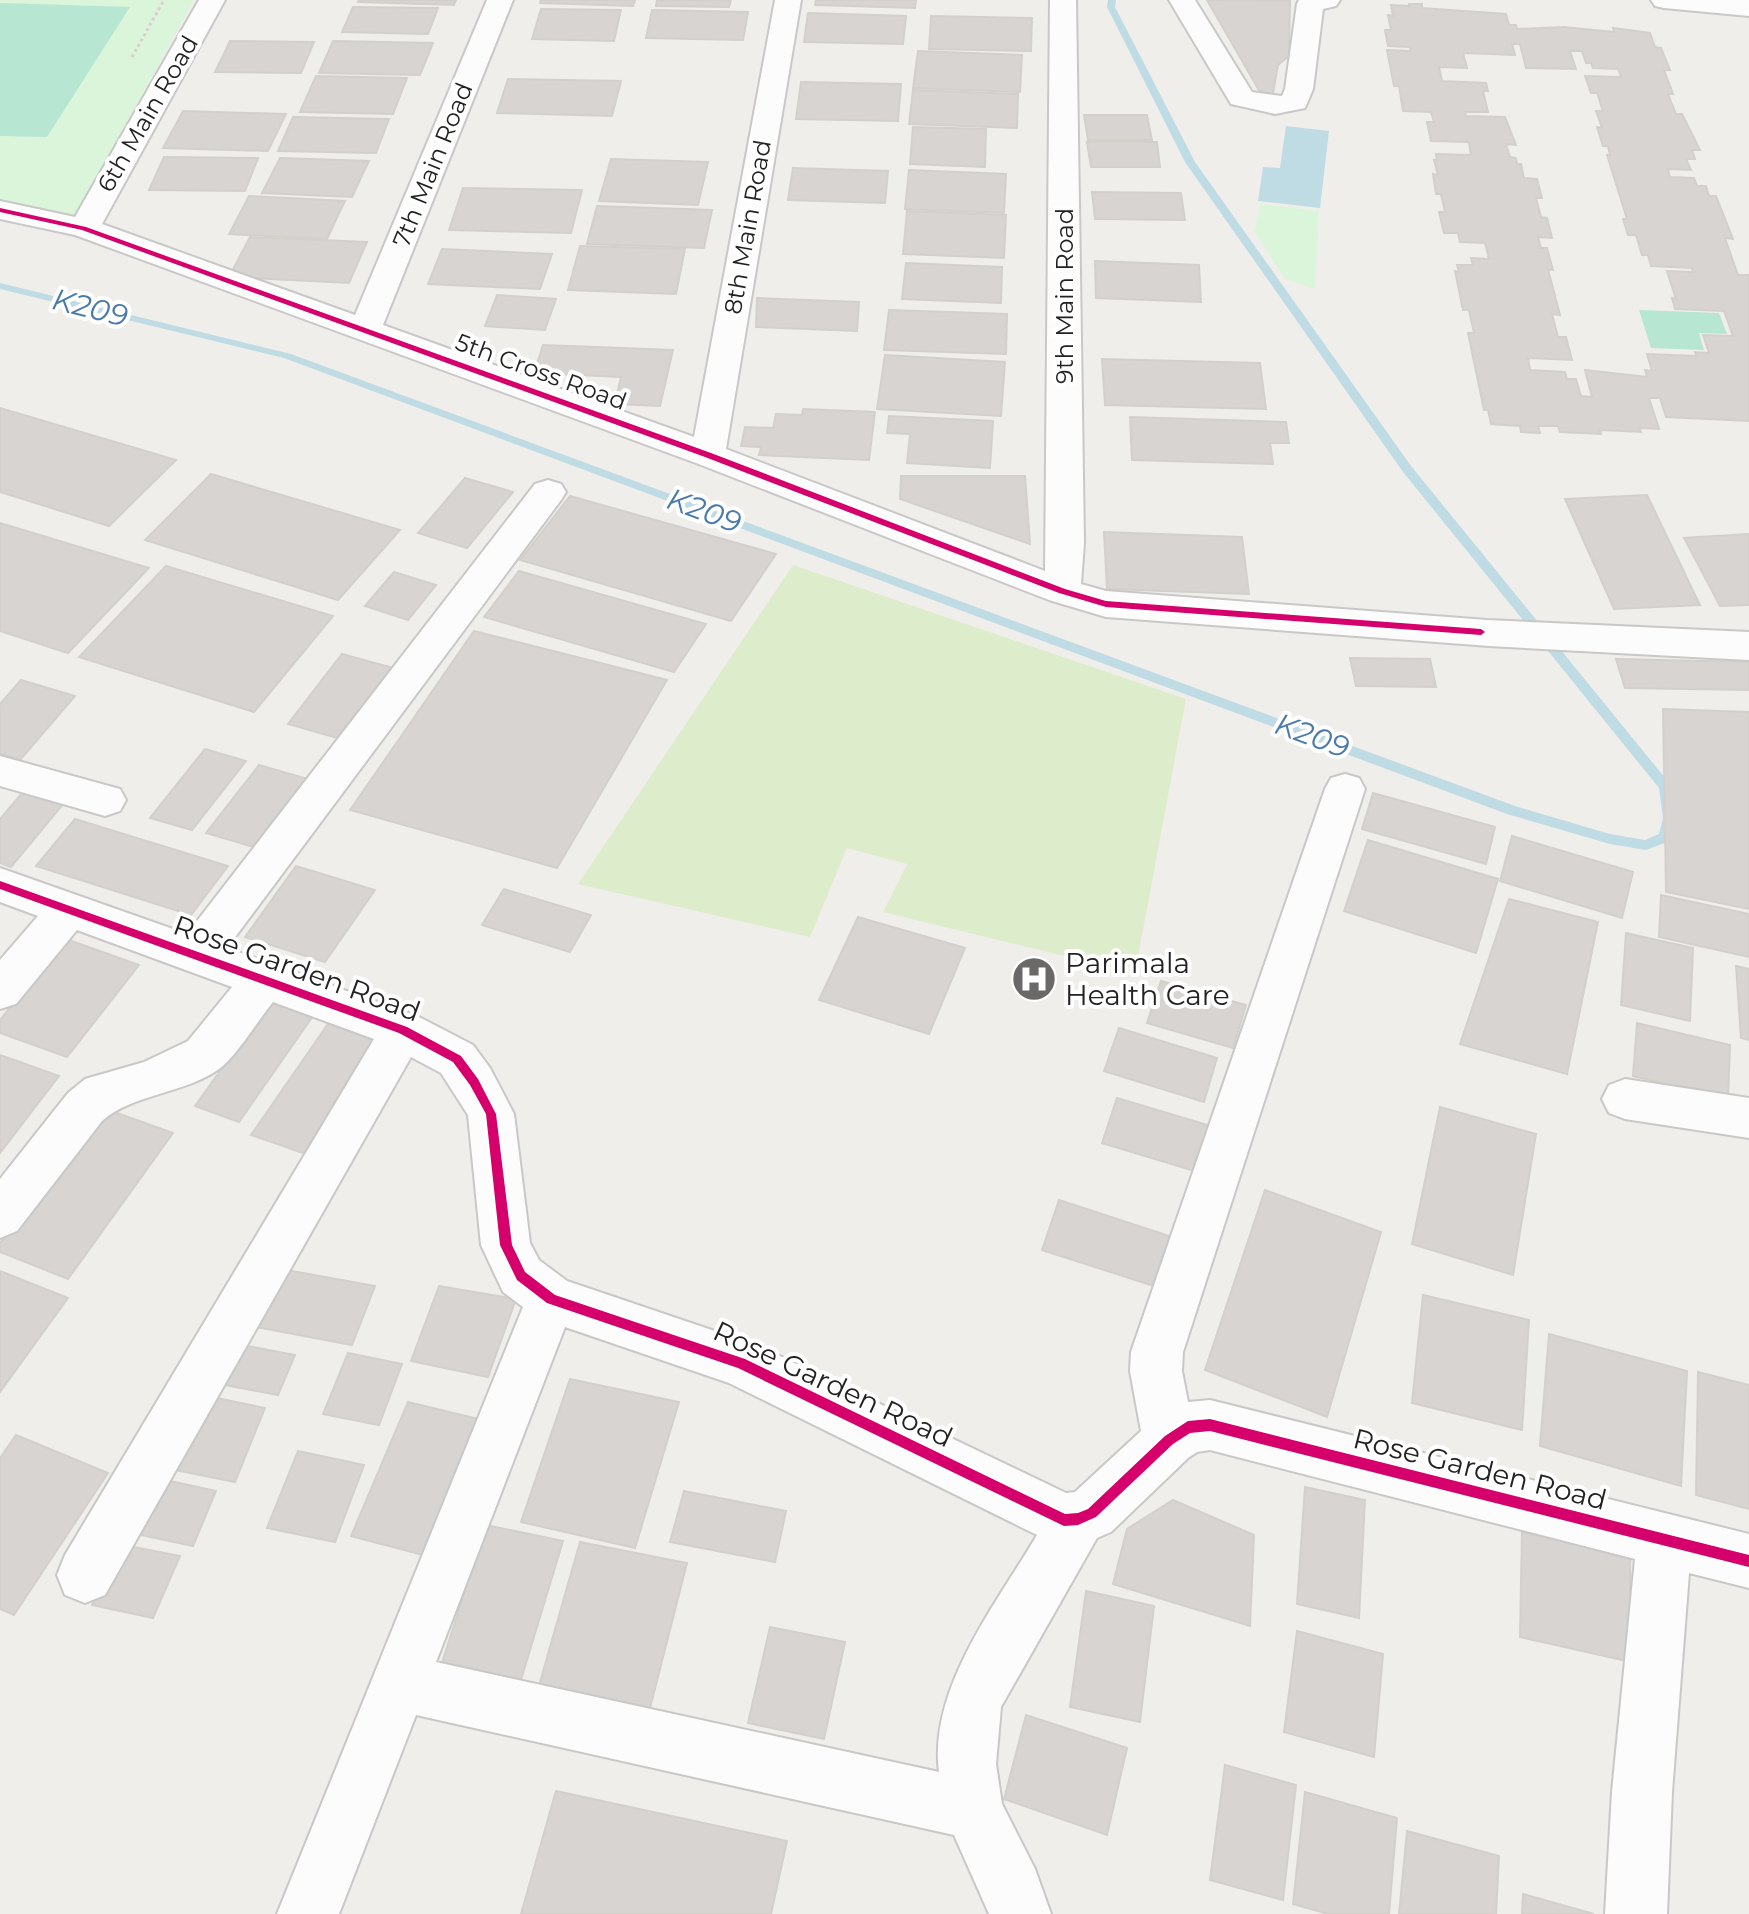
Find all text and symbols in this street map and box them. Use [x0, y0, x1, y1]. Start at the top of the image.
street label: 6th Main Road [91, 30, 204, 197]
street label: 7th Main Road [386, 78, 479, 251]
street label: 8th Main Road [718, 138, 777, 316]
street label: 9th Main Road [1050, 208, 1079, 384]
water label: K209 [49, 280, 132, 335]
street label: 5th Cross Road [452, 327, 631, 416]
water label: K209 [662, 480, 746, 541]
water label: K209 [1270, 705, 1354, 766]
street label: Rose Garden Road [169, 908, 425, 1028]
place label: Parimala Health Care [1065, 946, 1230, 1012]
hospital icon: Parimala Health Care [1010, 955, 1058, 1003]
street label: Rose Garden Road [708, 1314, 958, 1454]
street label: Rose Garden Road [1350, 1421, 1610, 1517]

